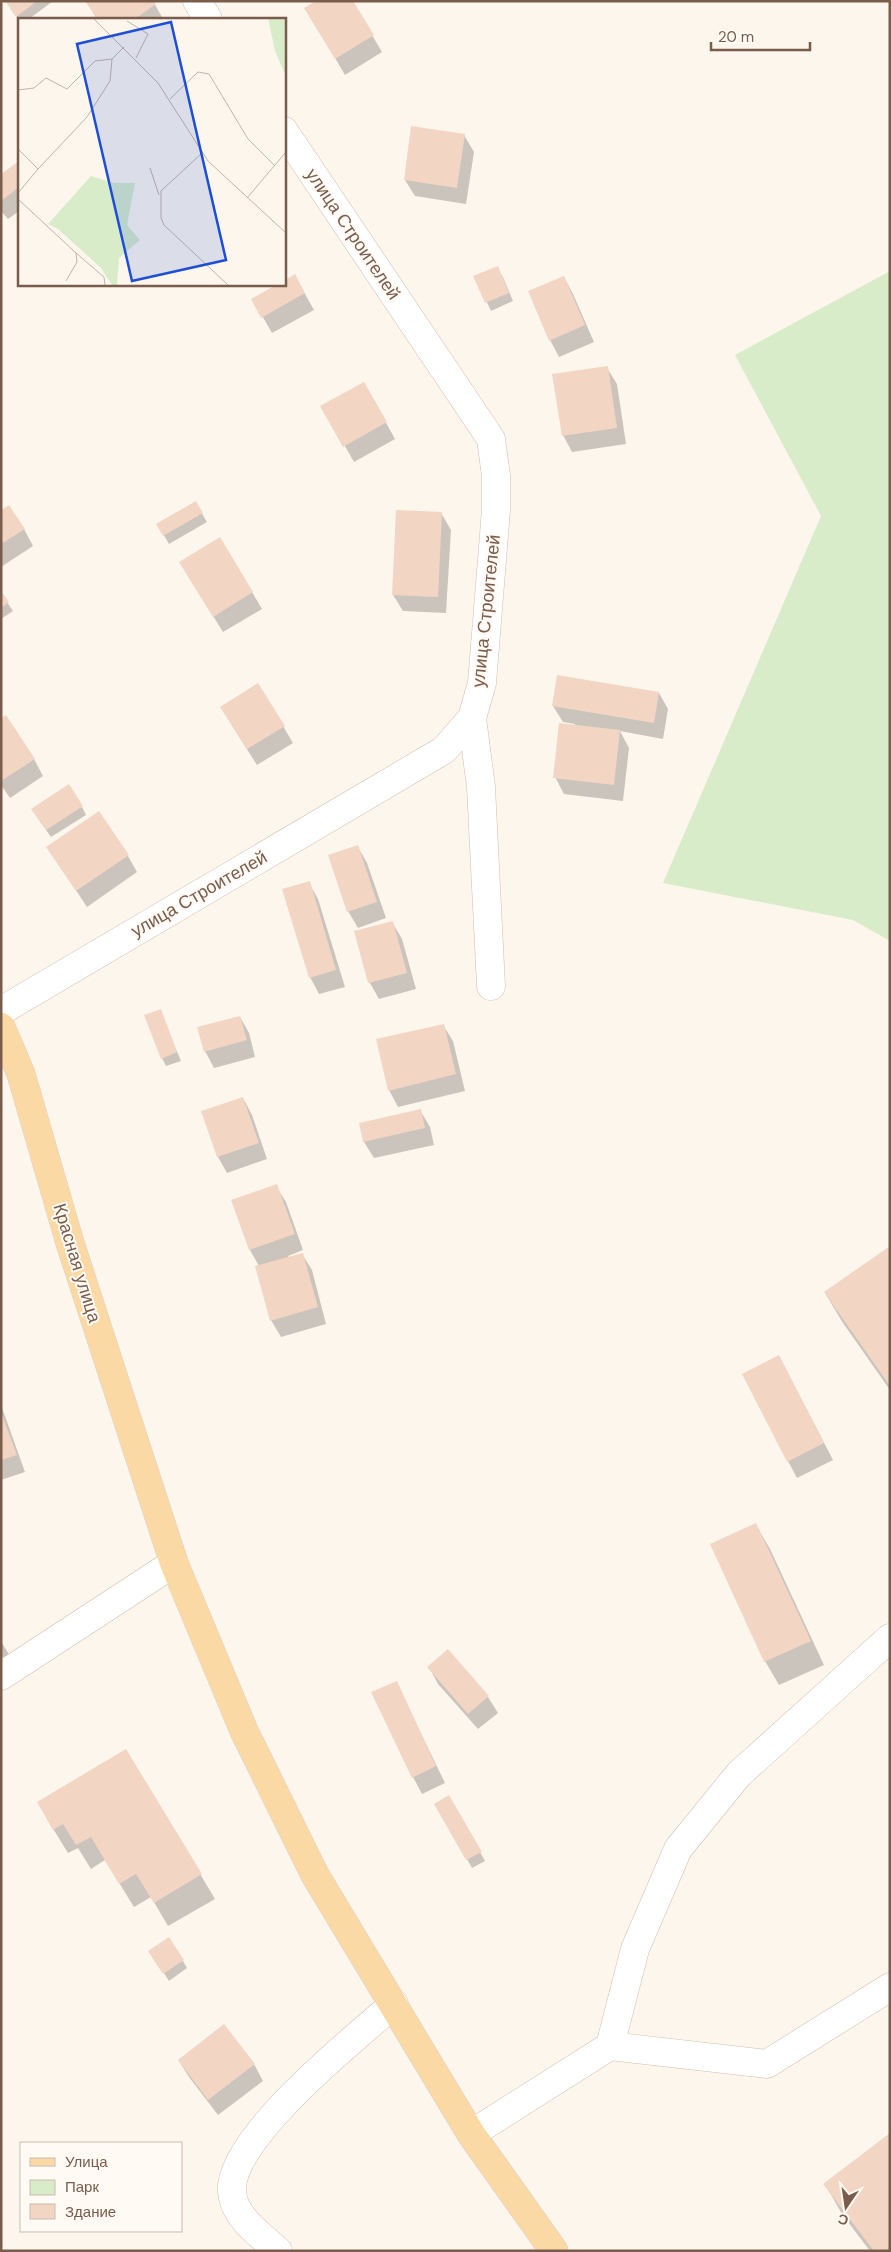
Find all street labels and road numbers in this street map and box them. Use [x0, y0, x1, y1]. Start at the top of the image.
street label: улица Строителей [300, 164, 406, 304]
street label: улица Строителей [466, 533, 506, 689]
street label: улица Строителей [126, 845, 272, 943]
street label: Красная улица [47, 1200, 107, 1326]

